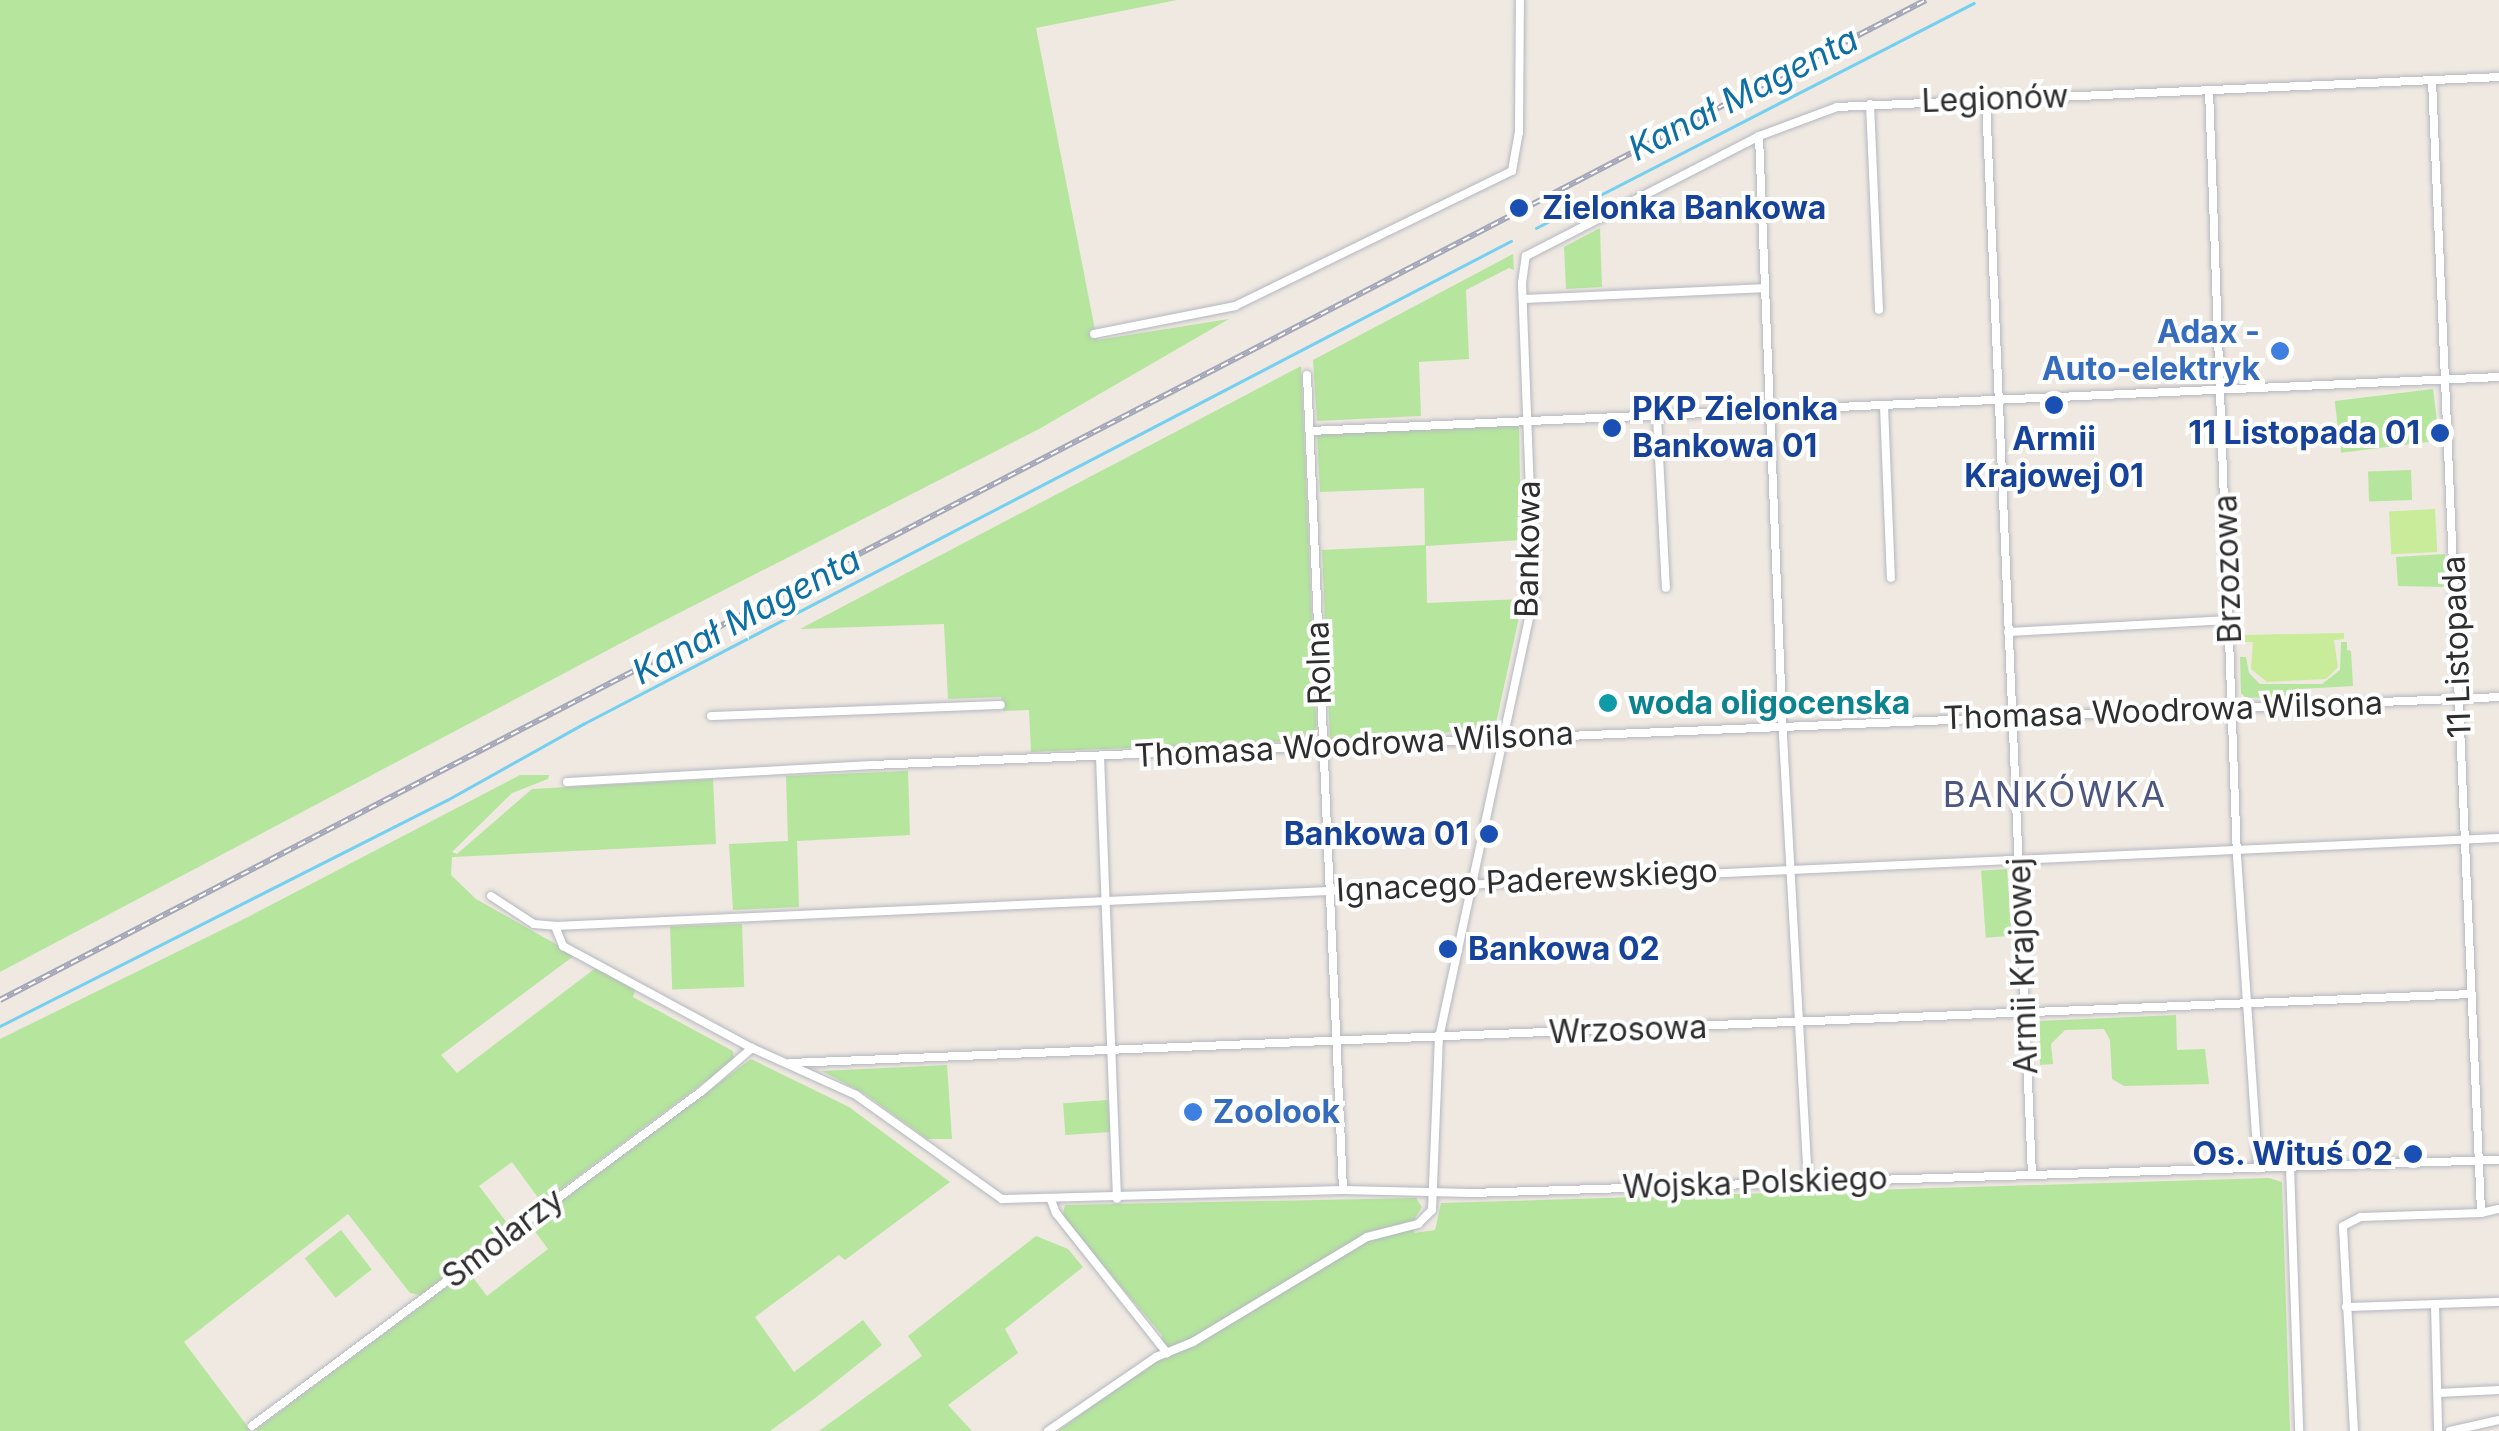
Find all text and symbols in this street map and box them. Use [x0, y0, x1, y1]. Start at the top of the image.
water label: Kanał Magenta [1621, 17, 1865, 169]
street label: Legionów [1921, 77, 2069, 121]
place label: Zielonka Bankowa [1542, 189, 1826, 227]
marker: Zielonka Bankowa [1506, 195, 1532, 221]
place label: Adax - Auto-elektryk [2042, 314, 2260, 389]
marker: Adax - Auto-elektryk [2269, 340, 2291, 362]
place label: PKP Zielonka Bankowa 01 [1632, 391, 1838, 466]
marker: Armii Krajowej 01 [2043, 394, 2065, 416]
place label: 11 Listopada 01 [2188, 414, 2420, 452]
marker: PKP Zielonka Bankowa 01 [1601, 417, 1623, 439]
place label: Armii Krajowej 01 [1964, 421, 2144, 496]
marker: 11 Listopada 01 [2429, 422, 2451, 444]
street label: Bankowa [1508, 480, 1548, 618]
street label: Brzozowa [2206, 494, 2250, 644]
water label: Kanał Magenta [625, 537, 867, 693]
street label: 11 Listopada [2435, 555, 2479, 739]
street label: Rolna [1298, 620, 1340, 706]
place label: woda oligocenska [1628, 684, 1910, 722]
street label: Thomasa Woodrowa Wilsona [1943, 684, 2383, 738]
marker: woda oligocenska [1597, 692, 1619, 714]
street label: Thomasa Woodrowa Wilsona [1133, 714, 1575, 776]
district label: BANKÓWKA [1943, 773, 2167, 815]
place label: Bankowa 01 [1284, 815, 1469, 853]
marker: Bankowa 01 [1478, 823, 1500, 845]
street label: Ignacego Paderewskiego [1335, 852, 1719, 910]
street label: Armii Krajowej [2000, 857, 2046, 1075]
place label: Bankowa 02 [1468, 930, 1660, 968]
marker: Bankowa 02 [1437, 938, 1459, 960]
street label: Wrzosowa [1548, 1008, 1708, 1052]
place label: Zoolook [1213, 1093, 1340, 1131]
marker: Zoolook [1182, 1101, 1204, 1123]
place label: Os. Wituś 02 [2191, 1135, 2393, 1173]
marker: Os. Wituś 02 [2402, 1143, 2424, 1165]
street label: Wojska Polskiego [1622, 1159, 1888, 1207]
street label: Smolarzy [435, 1180, 571, 1296]

